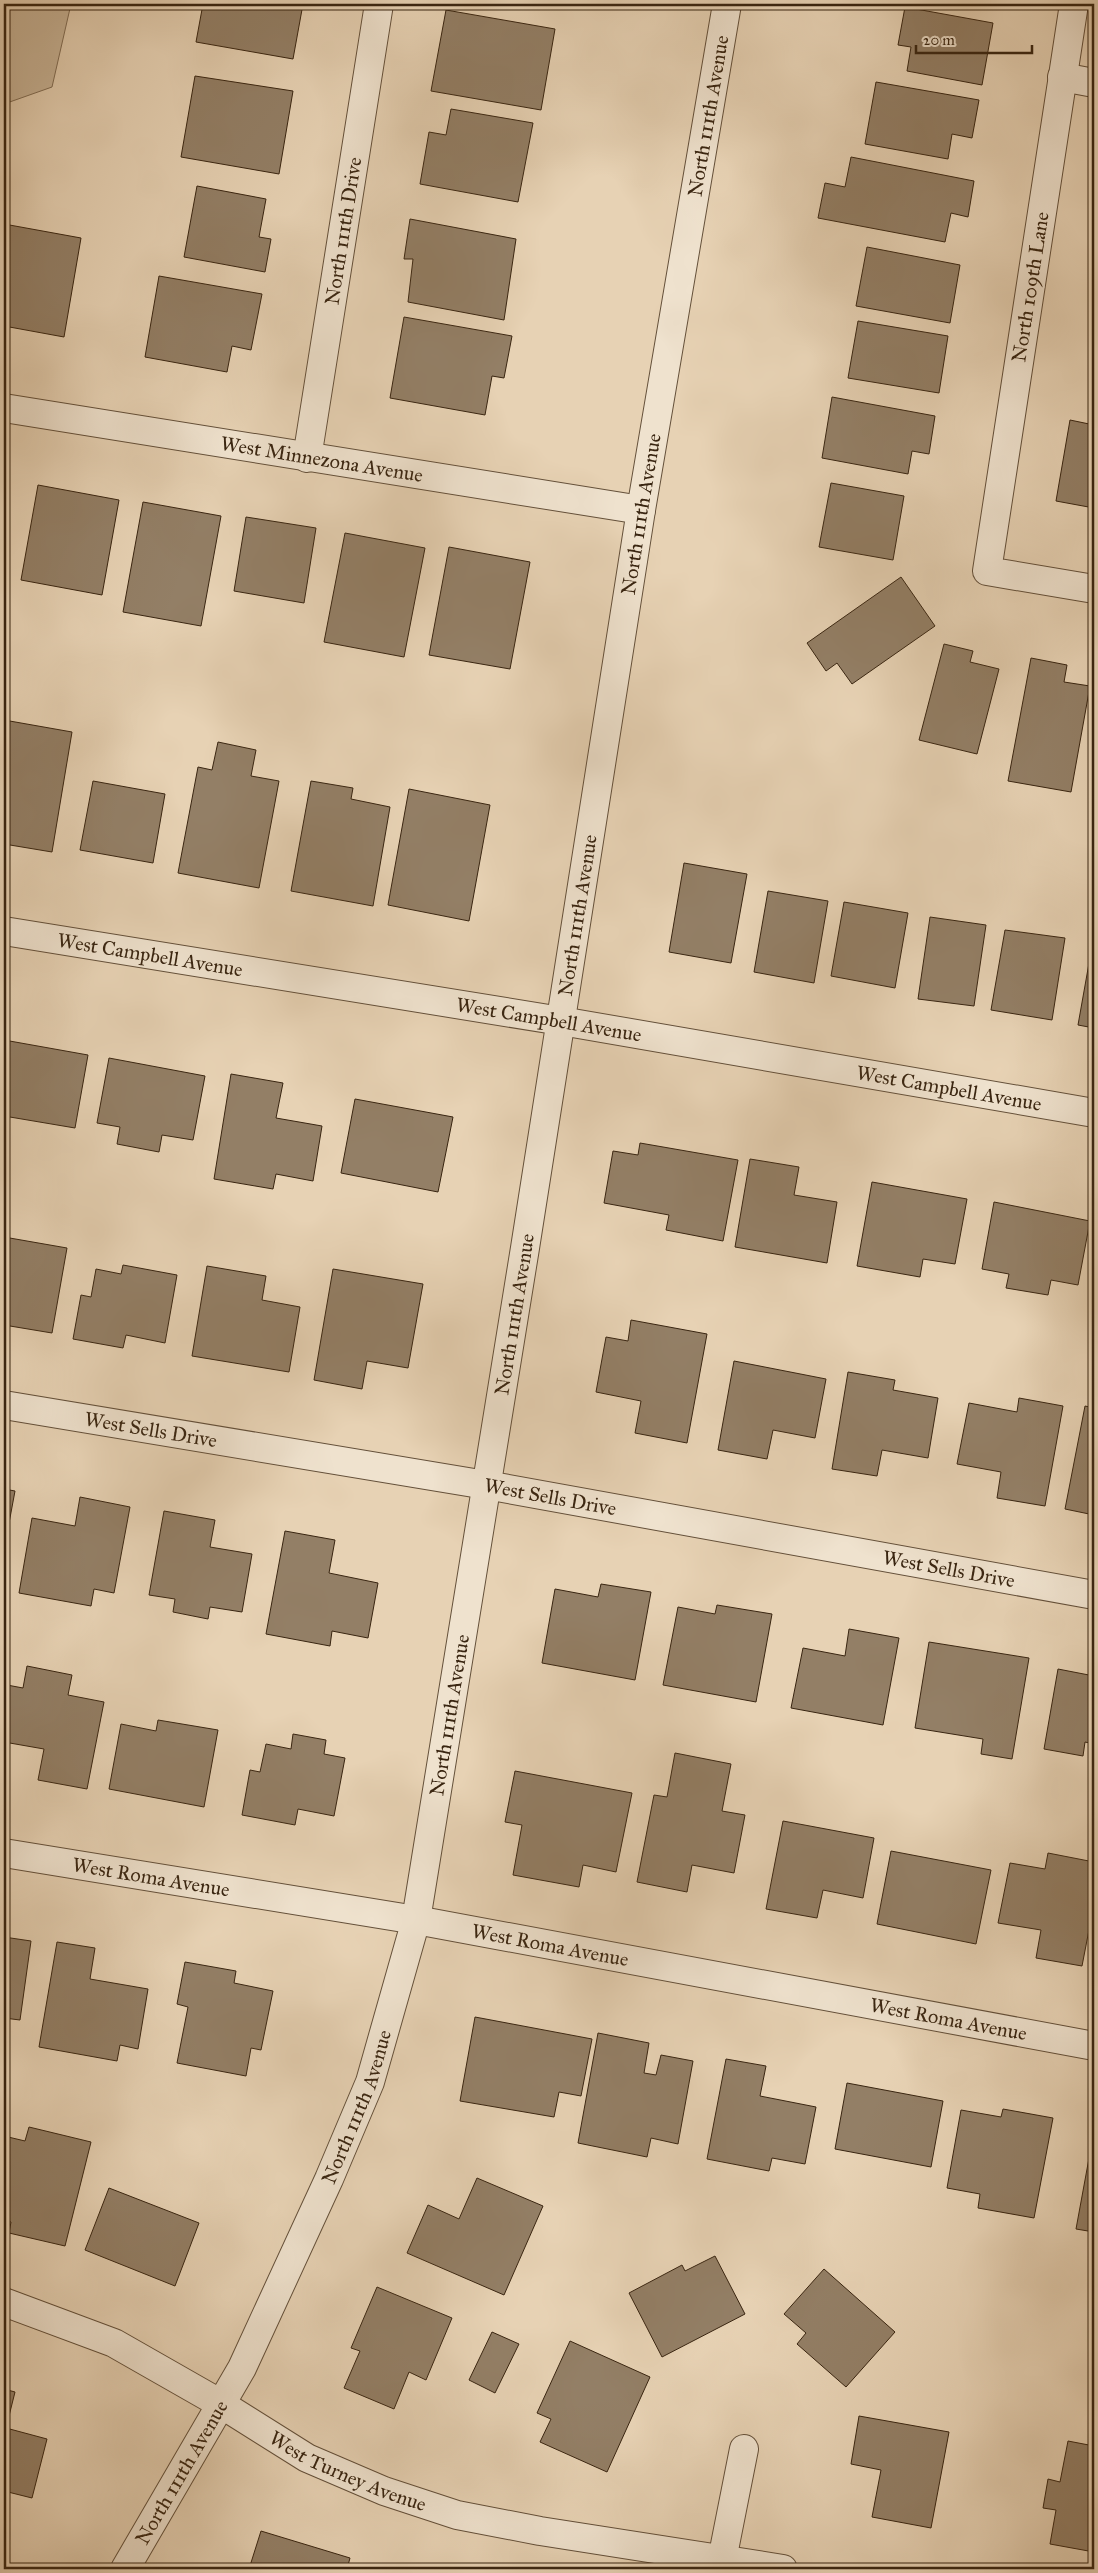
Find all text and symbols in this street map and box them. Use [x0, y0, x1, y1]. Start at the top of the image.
scale bar [916, 22, 1032, 54]
text: 20 m [923, 31, 955, 49]
street label: North 111th Avenue [682, 33, 733, 198]
street label: North 111th Drive [319, 155, 367, 306]
street label: North 109th Lane [1006, 210, 1054, 364]
street label: West Minnezona Avenue [219, 431, 425, 487]
street label: North 111th Avenue [616, 432, 666, 597]
street label: North 111th Avenue [553, 833, 602, 998]
street label: West Campbell Avenue [56, 928, 245, 981]
street label: West Campbell Avenue [454, 992, 643, 1047]
street label: West Campbell Avenue [855, 1060, 1043, 1116]
street label: North 111th Avenue [489, 1232, 539, 1397]
street label: West Sells Drive [83, 1407, 219, 1452]
street label: West Sells Drive [482, 1473, 618, 1520]
street label: West Sells Drive [881, 1545, 1017, 1592]
street label: North 111th Avenue [424, 1633, 474, 1797]
street label: West Roma Avenue [71, 1852, 231, 1902]
street label: West Roma Avenue [470, 1919, 631, 1971]
street label: West Roma Avenue [868, 1993, 1029, 2045]
street label: North 111th Avenue [316, 2027, 396, 2188]
street label: North 111th Avenue [130, 2396, 233, 2549]
street label: West Turney Avenue [265, 2426, 429, 2516]

